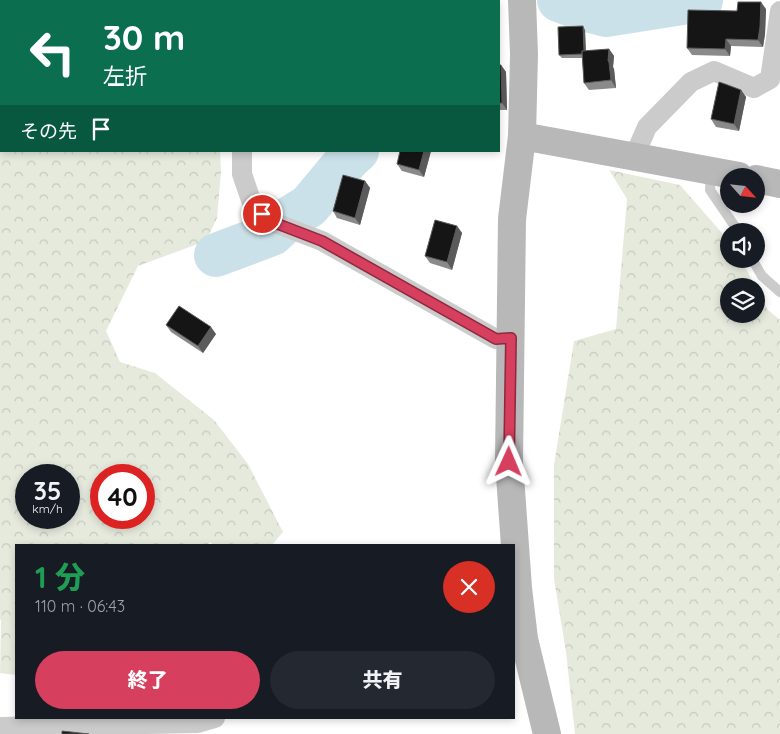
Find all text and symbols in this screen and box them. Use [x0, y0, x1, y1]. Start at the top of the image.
text: 30 m [103, 15, 185, 59]
icon: left [20, 20, 85, 85]
text: 左折 [103, 62, 147, 90]
icon: arrive [87, 115, 115, 143]
text: その先 [20, 119, 77, 143]
north arrow [720, 168, 765, 212]
map controls [720, 168, 765, 323]
pin [241, 193, 283, 235]
icon: arrive [248, 200, 276, 228]
button: sound [720, 223, 765, 268]
button: layers [720, 278, 765, 323]
position arrow [482, 435, 534, 487]
speed limit sign: 40 [90, 464, 155, 529]
text: 35 [34, 475, 61, 506]
text: km/h [32, 501, 63, 516]
text: 1 分 [35, 558, 85, 596]
button: close [443, 561, 495, 613]
text: 110 m · 06:43 [35, 596, 125, 616]
button: 終了 [35, 651, 260, 709]
button: 共有 [270, 651, 495, 709]

